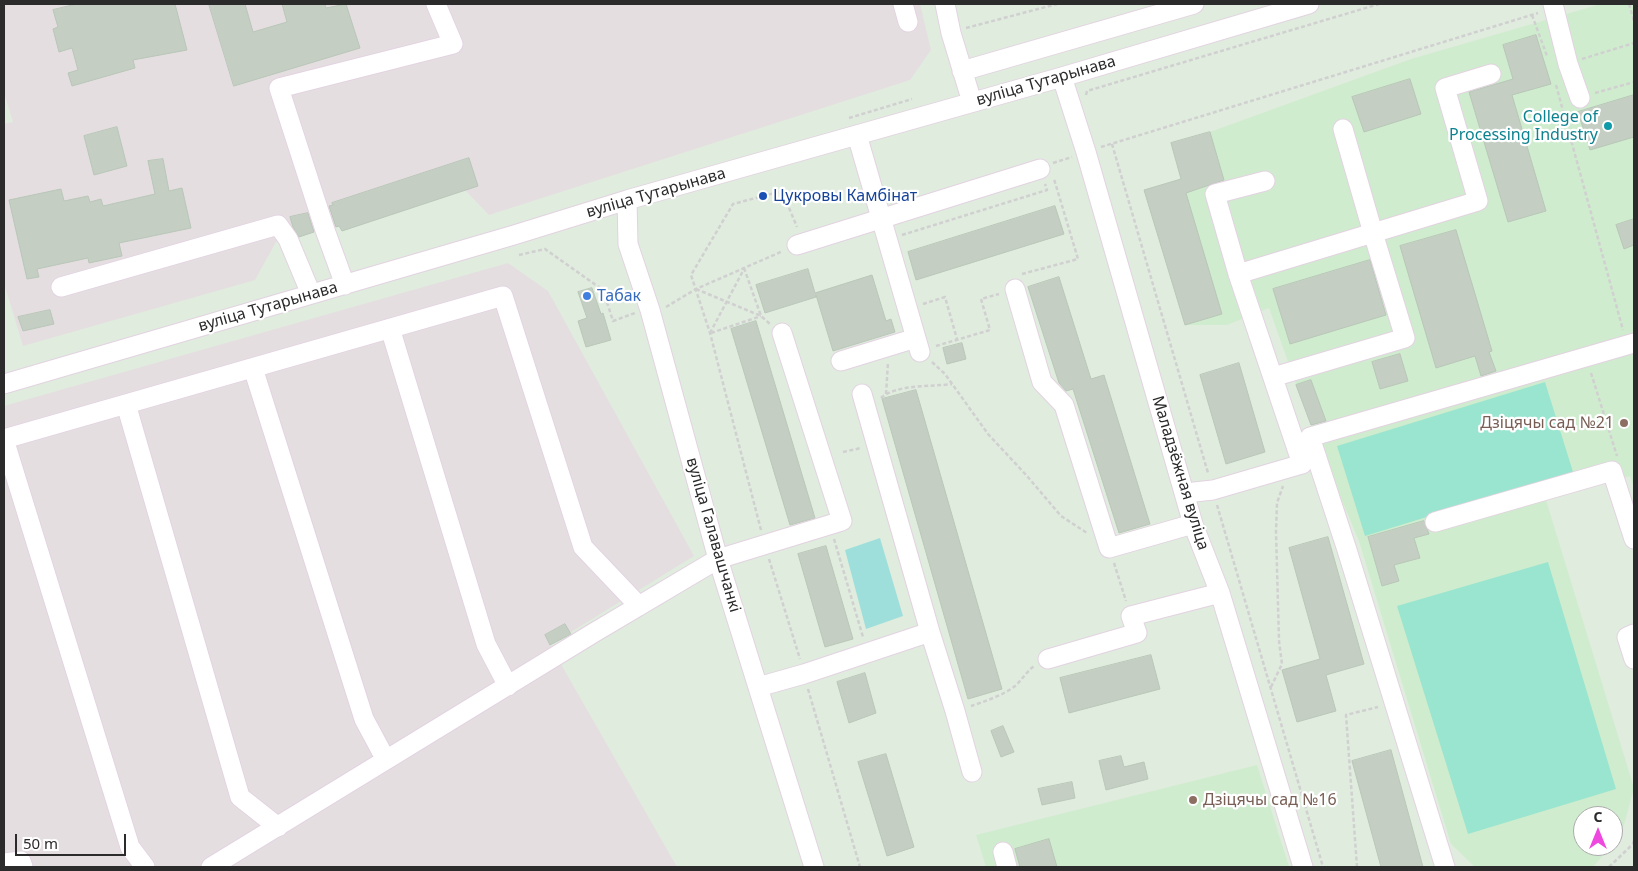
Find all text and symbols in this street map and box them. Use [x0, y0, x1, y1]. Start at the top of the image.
street label: вуліца Тутарынава [974, 52, 1118, 110]
place label: College of Processing Industry [1449, 107, 1598, 145]
marker: College of Processing Industry [1602, 120, 1614, 132]
street label: вуліца Тутарынава [584, 164, 728, 222]
place label: Цукровы Камбінат [773, 186, 917, 206]
marker: Цукровы Камбінат [757, 190, 769, 202]
street label: вуліца Тутарынава [196, 278, 340, 336]
place label: Табак [597, 286, 641, 306]
marker: Табак [581, 290, 593, 302]
street label: Маладзёжная вуліца [1147, 394, 1213, 552]
place label: Дзіцячы сад №21 [1480, 413, 1614, 433]
marker: Дзіцячы сад №21 [1618, 417, 1630, 429]
street label: вуліца Галавашчанкі [682, 455, 744, 615]
place label: Дзіцячы сад №16 [1203, 790, 1337, 810]
marker: Дзіцячы сад №16 [1187, 794, 1199, 806]
north arrow [1573, 806, 1623, 856]
text: С [1593, 807, 1603, 826]
scale bar [18, 824, 129, 856]
text: 50 m [23, 833, 58, 853]

